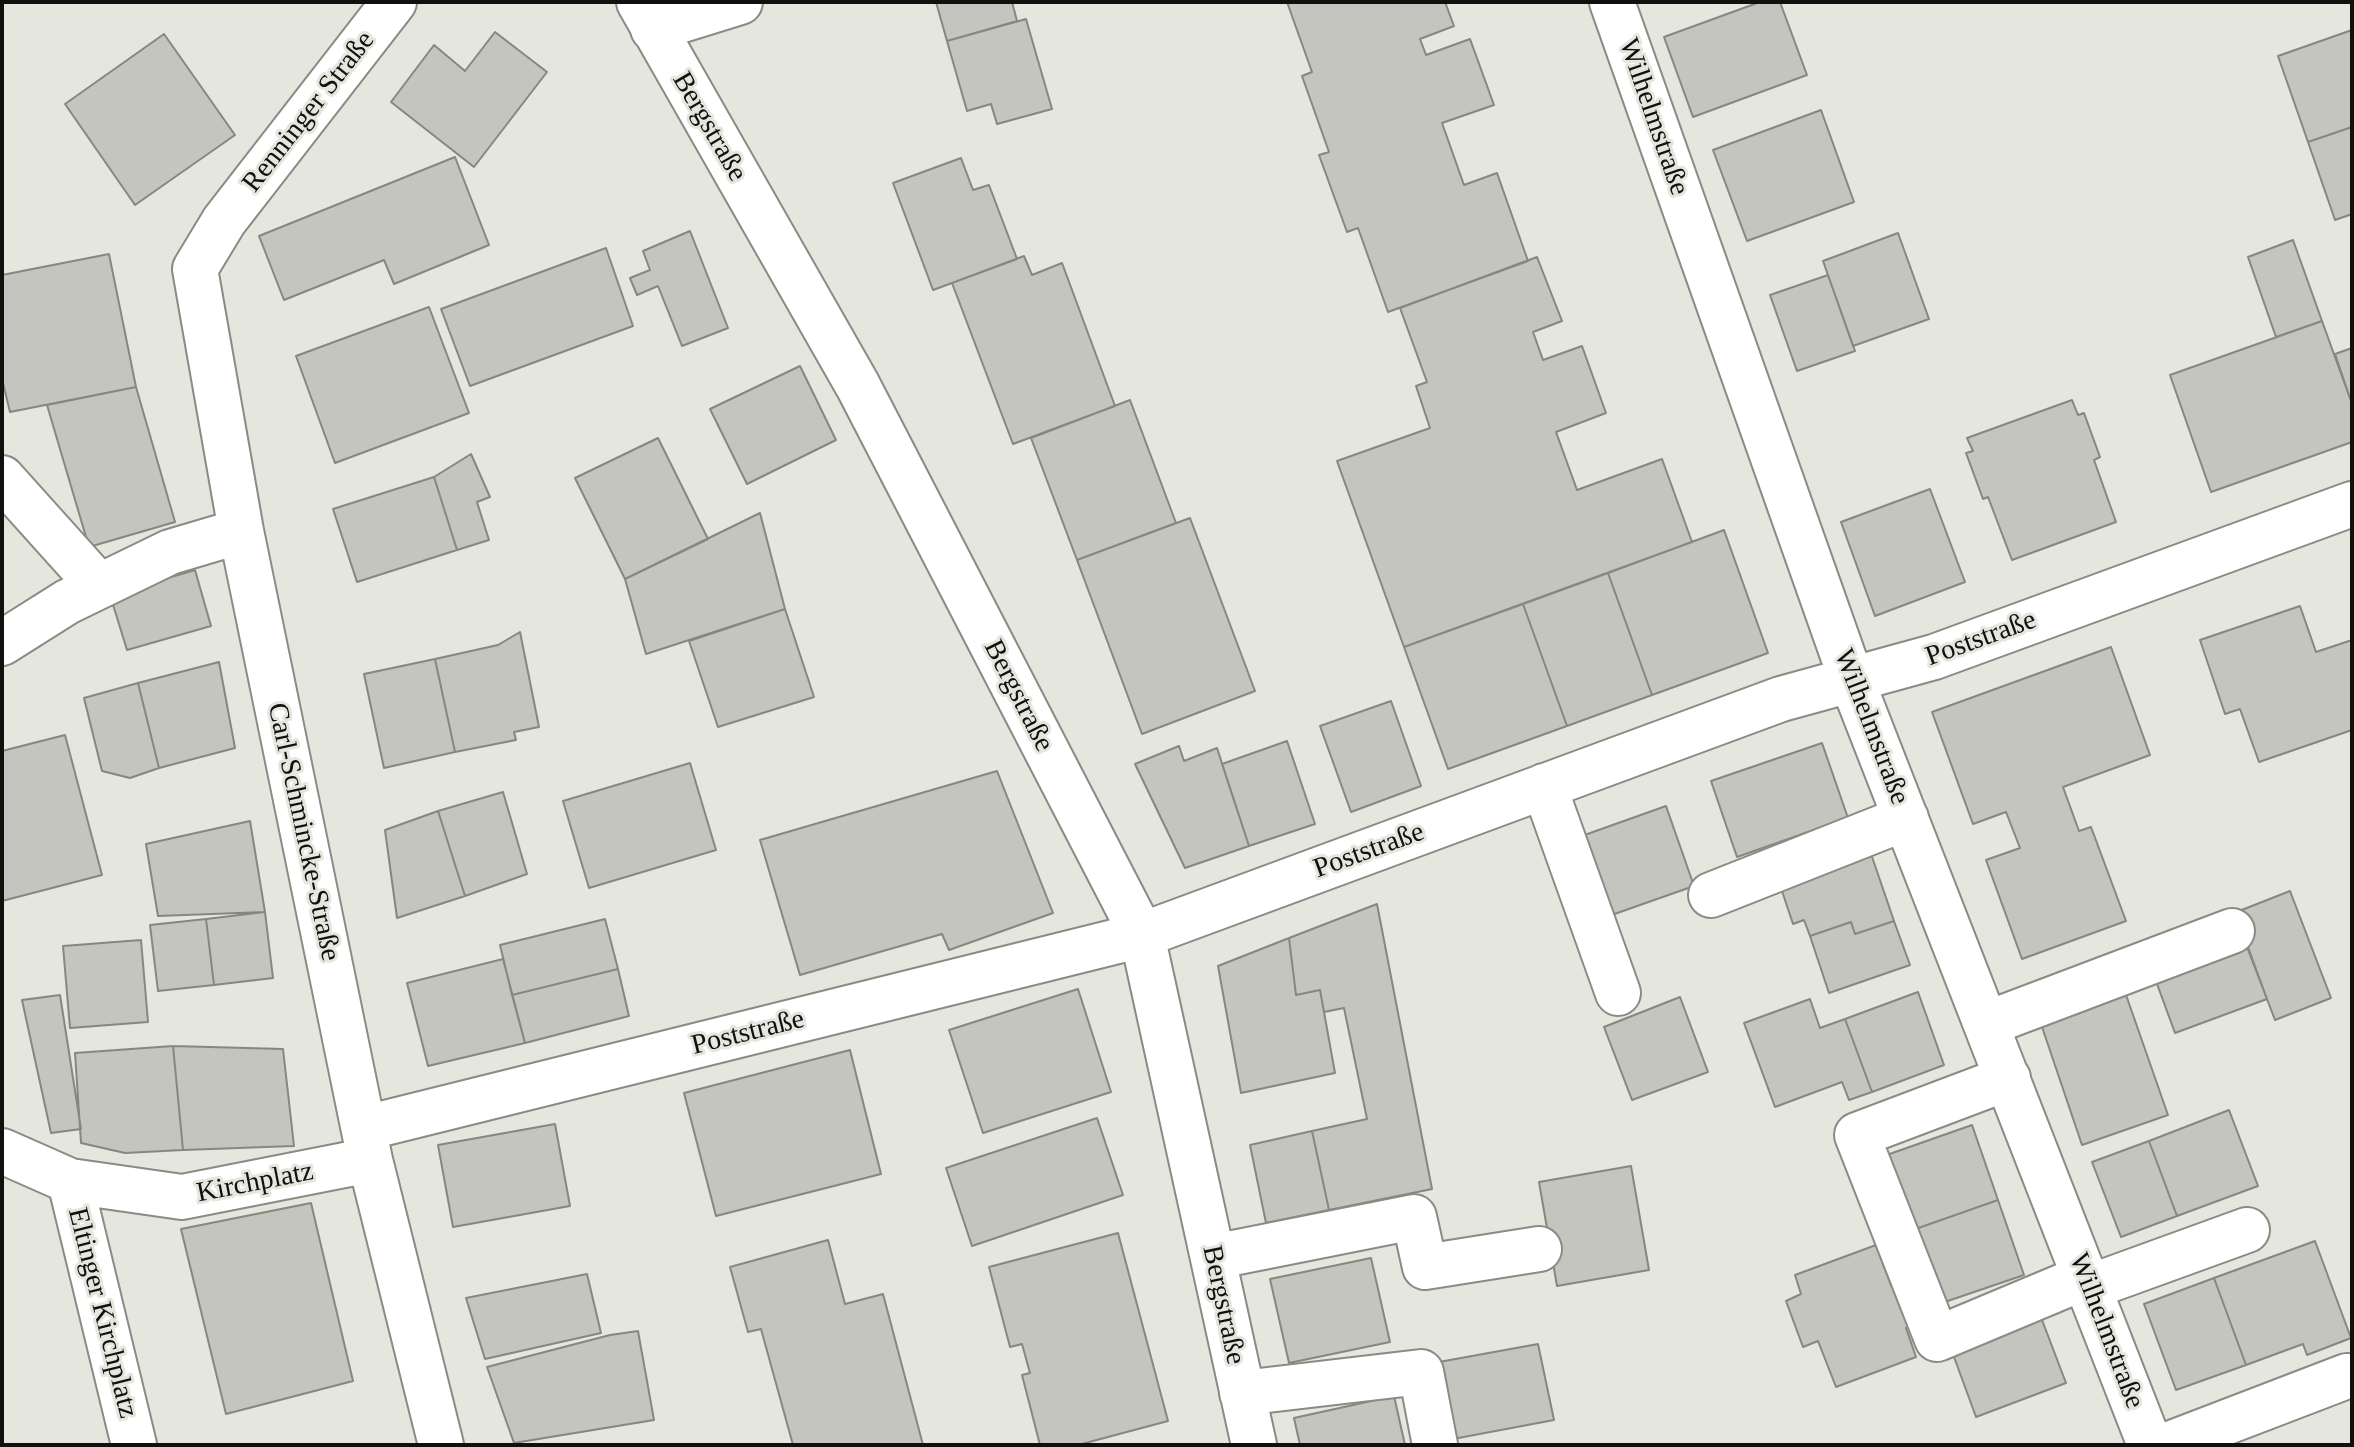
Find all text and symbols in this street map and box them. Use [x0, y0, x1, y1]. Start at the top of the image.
street label: Renninger Straße [236, 25, 382, 199]
street label: Wilhelmstraße [1610, 34, 1696, 200]
street label: Bergstraße [664, 66, 754, 188]
street label: Poststraße [1921, 604, 2041, 674]
street label: Bergstraße [976, 635, 1060, 757]
street label: Wilhelmstraße [1826, 645, 1916, 809]
street label: Carl-Schmincke-Straße [259, 700, 347, 964]
street label: Poststraße [1309, 816, 1429, 886]
street label: Poststraße [688, 1003, 808, 1063]
street label: Kirchplatz [194, 1155, 316, 1211]
street label: Eltinger Kirchplatz [60, 1204, 144, 1422]
street label: Bergstraße [1194, 1242, 1252, 1368]
street label: Wilhelmstraße [2061, 1249, 2151, 1413]

